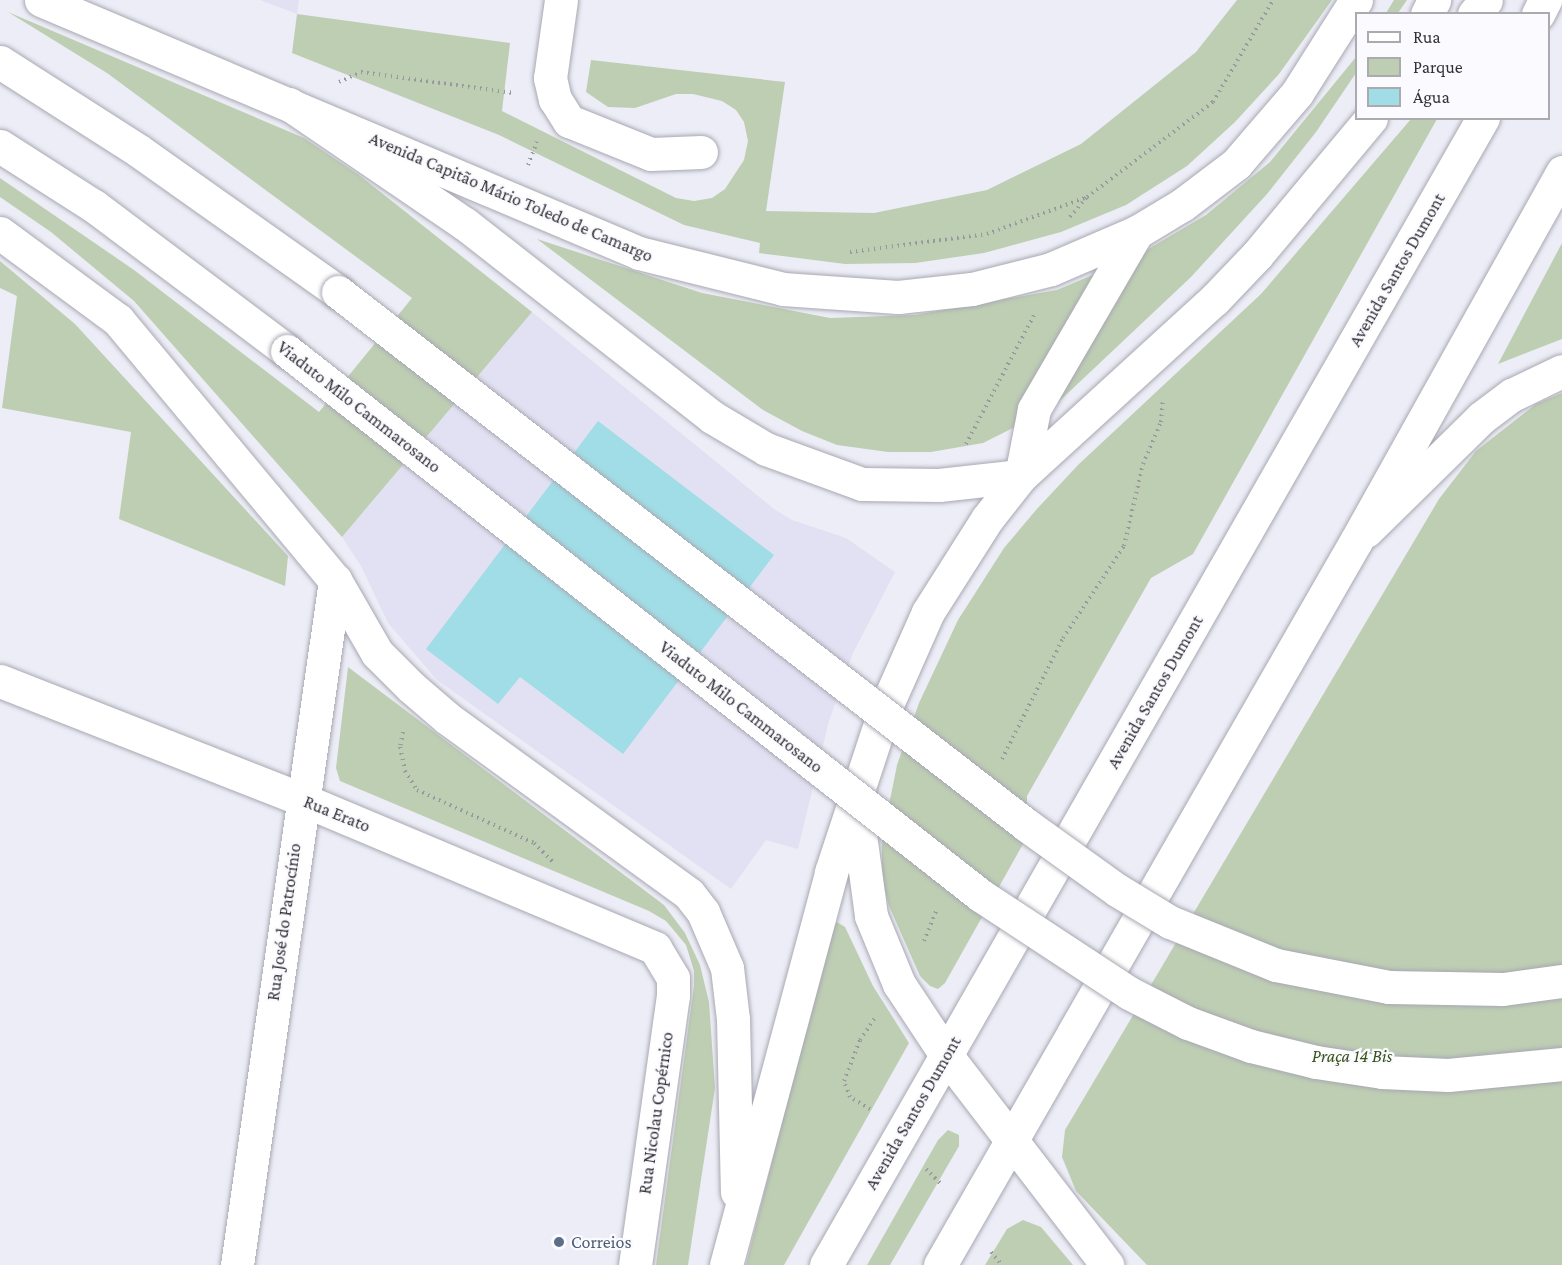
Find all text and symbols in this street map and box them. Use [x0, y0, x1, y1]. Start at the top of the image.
legend [1355, 12, 1550, 120]
text: Rua [1413, 27, 1441, 47]
text: Parque [1413, 57, 1463, 77]
text: Água [1413, 87, 1450, 107]
street label: Avenida Capitão Mário Toledo de Camargo [366, 127, 656, 267]
street label: Avenida Santos Dumont [1344, 189, 1450, 351]
street label: Viaduto Milo Cammarosano [273, 336, 445, 478]
street label: Avenida Santos Dumont [1102, 611, 1208, 773]
street label: Viaduto Milo Cammarosano [655, 636, 827, 778]
street label: Rua Erato [301, 791, 373, 837]
street label: Rua José do Patrocínio [262, 842, 306, 1002]
street label: Rua Nicolau Copérnico [634, 1030, 678, 1196]
street label: Avenida Santos Dumont [860, 1032, 966, 1194]
park label: Praça 14 Bis [1312, 1045, 1392, 1067]
place label: Correios [571, 1231, 631, 1253]
marker: Correios [552, 1235, 566, 1249]

